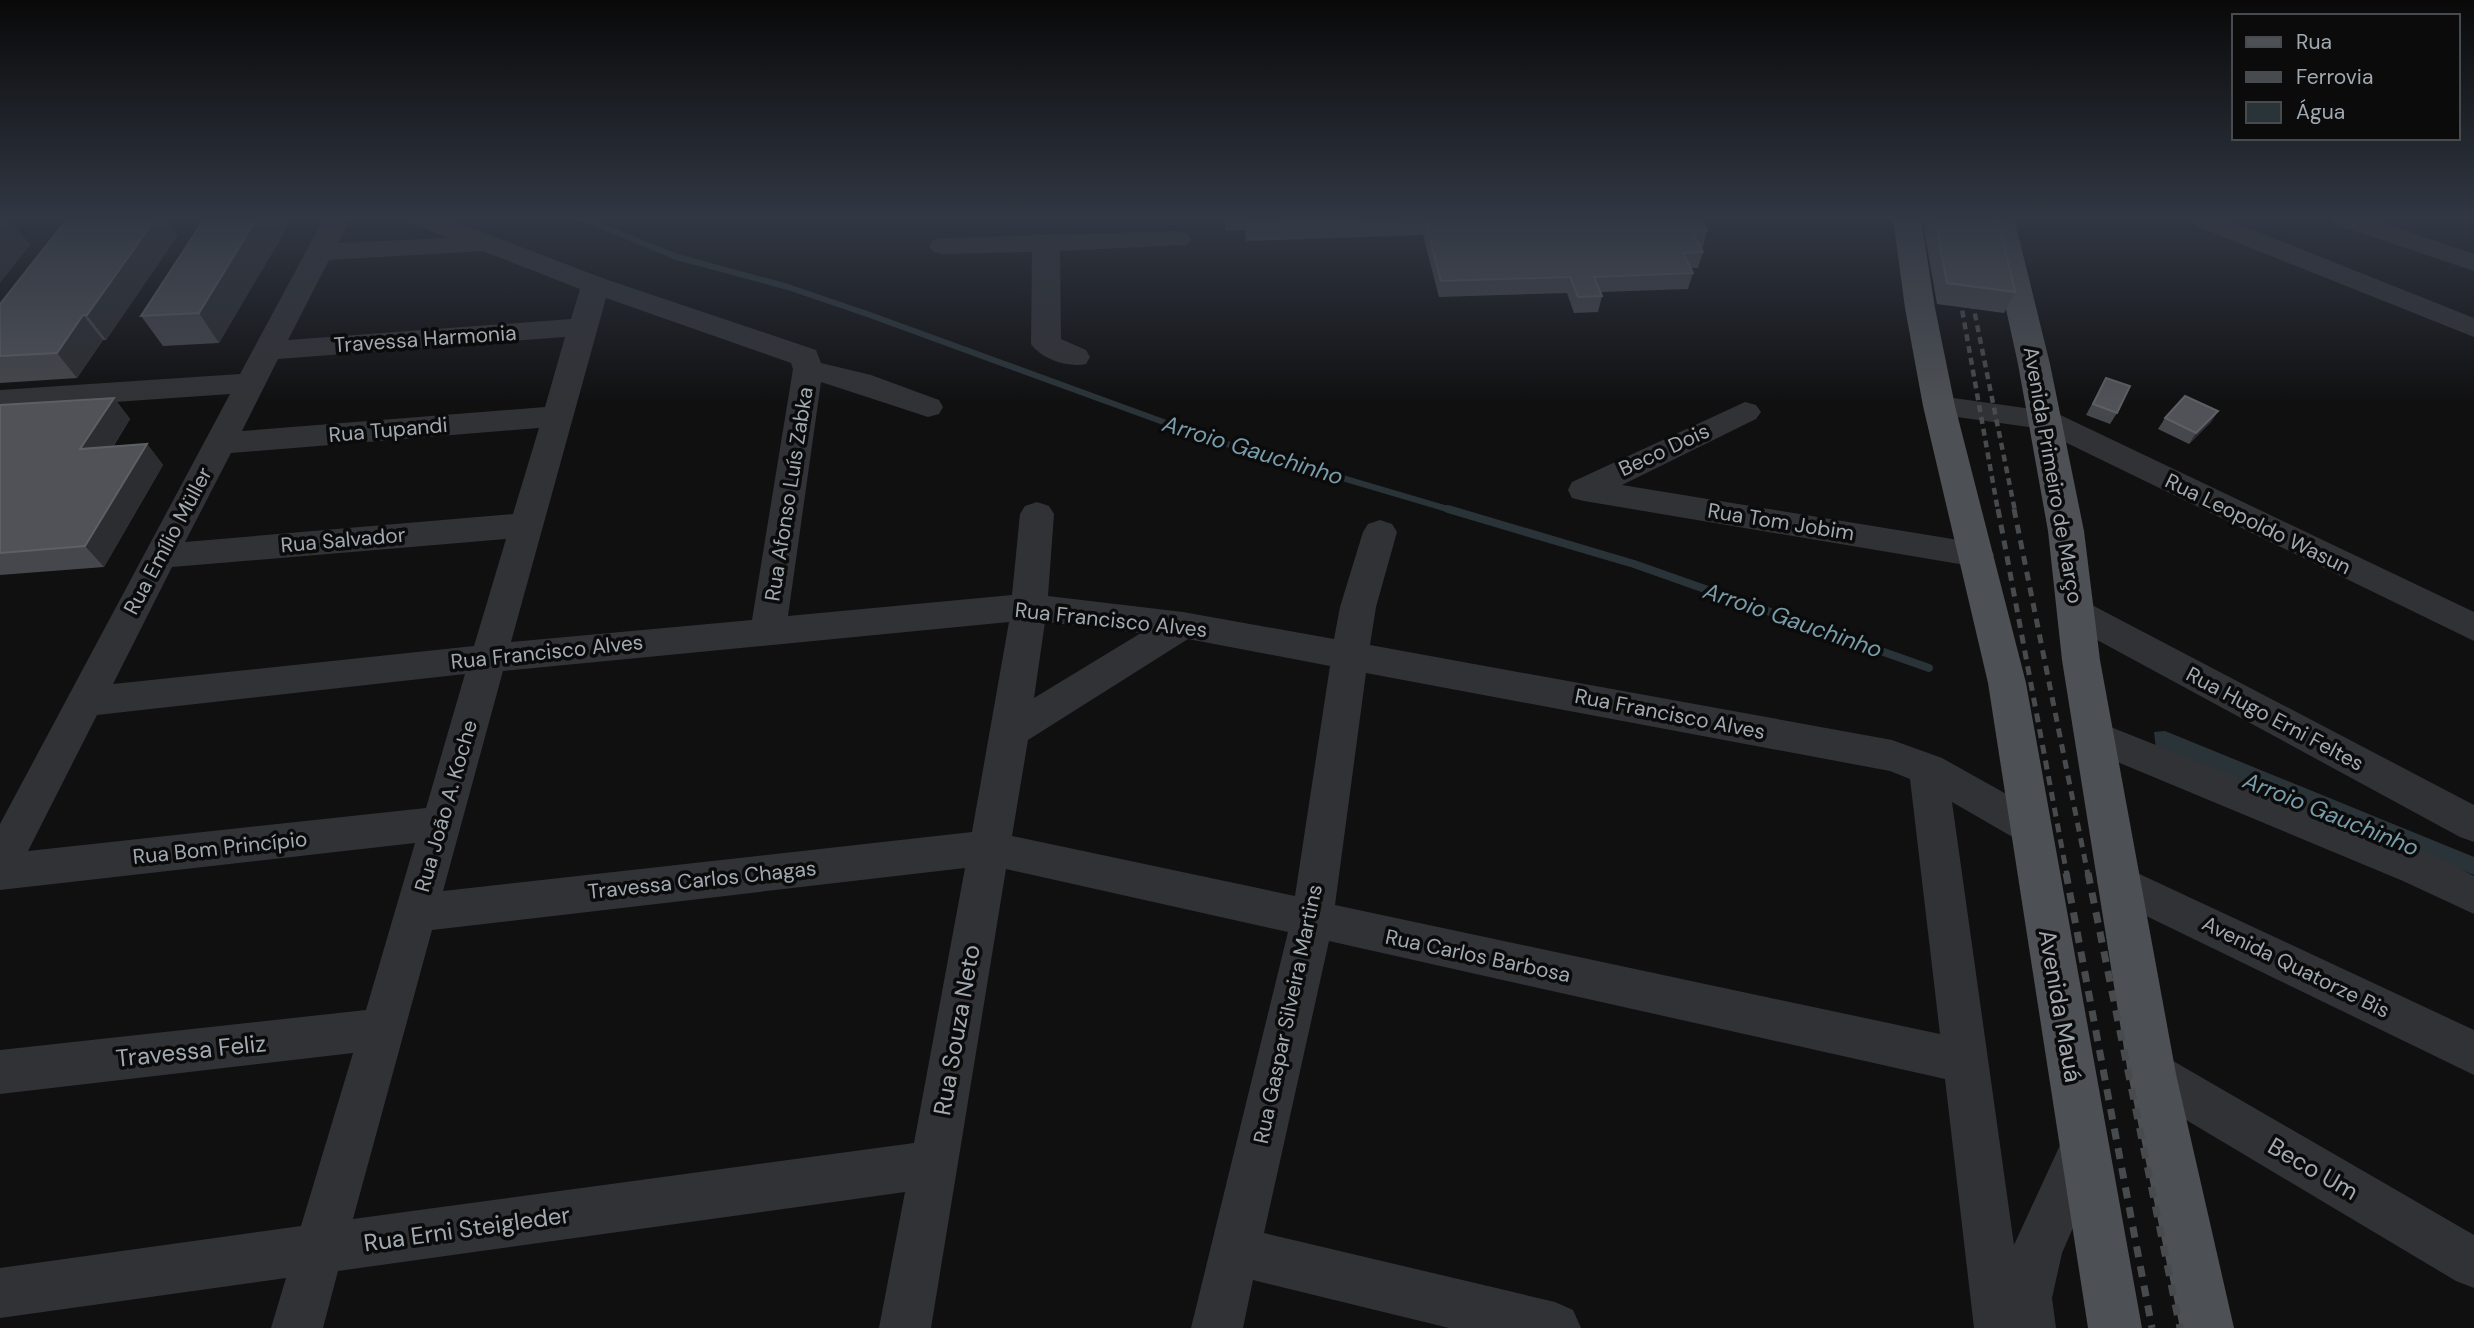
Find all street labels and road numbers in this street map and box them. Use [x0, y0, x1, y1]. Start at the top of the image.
street label: Travessa Harmonia [333, 319, 517, 359]
street label: Avenida Primeiro de Março [2017, 344, 2089, 606]
street label: Rua Afonso Luís Zabka [758, 385, 820, 603]
street label: Rua Tupandi [327, 411, 449, 449]
street label: Beco Dois [1614, 417, 1714, 483]
street label: Rua Emílio Müller [117, 462, 219, 620]
street label: Rua Leopoldo Wasun [2160, 467, 2356, 581]
street label: Rua Tom Jobim [1706, 497, 1856, 547]
street label: Rua Salvador [279, 521, 407, 559]
street label: Rua Francisco Alves [1013, 596, 1209, 644]
street label: Rua Francisco Alves [449, 628, 645, 676]
street label: Rua Hugo Erni Feltes [2181, 660, 2369, 778]
street label: Rua Francisco Alves [1572, 682, 1768, 746]
street label: Rua João A. Koche [408, 717, 484, 895]
street label: Rua Bom Princípio [131, 825, 309, 871]
street label: Travessa Carlos Chagas [586, 854, 818, 906]
street label: Rua Gaspar Silveira Martins [1247, 882, 1329, 1146]
street label: Avenida Quatorze Bis [2197, 909, 2395, 1025]
street label: Rua Carlos Barbosa [1383, 923, 1573, 989]
street label: Avenida Mauá [2032, 927, 2089, 1085]
street label: Rua Souza Neto [926, 942, 987, 1118]
street label: Travessa Feliz [114, 1027, 268, 1074]
street label: Beco Um [2262, 1130, 2364, 1207]
street label: Rua Erni Steigleder [362, 1199, 572, 1258]

